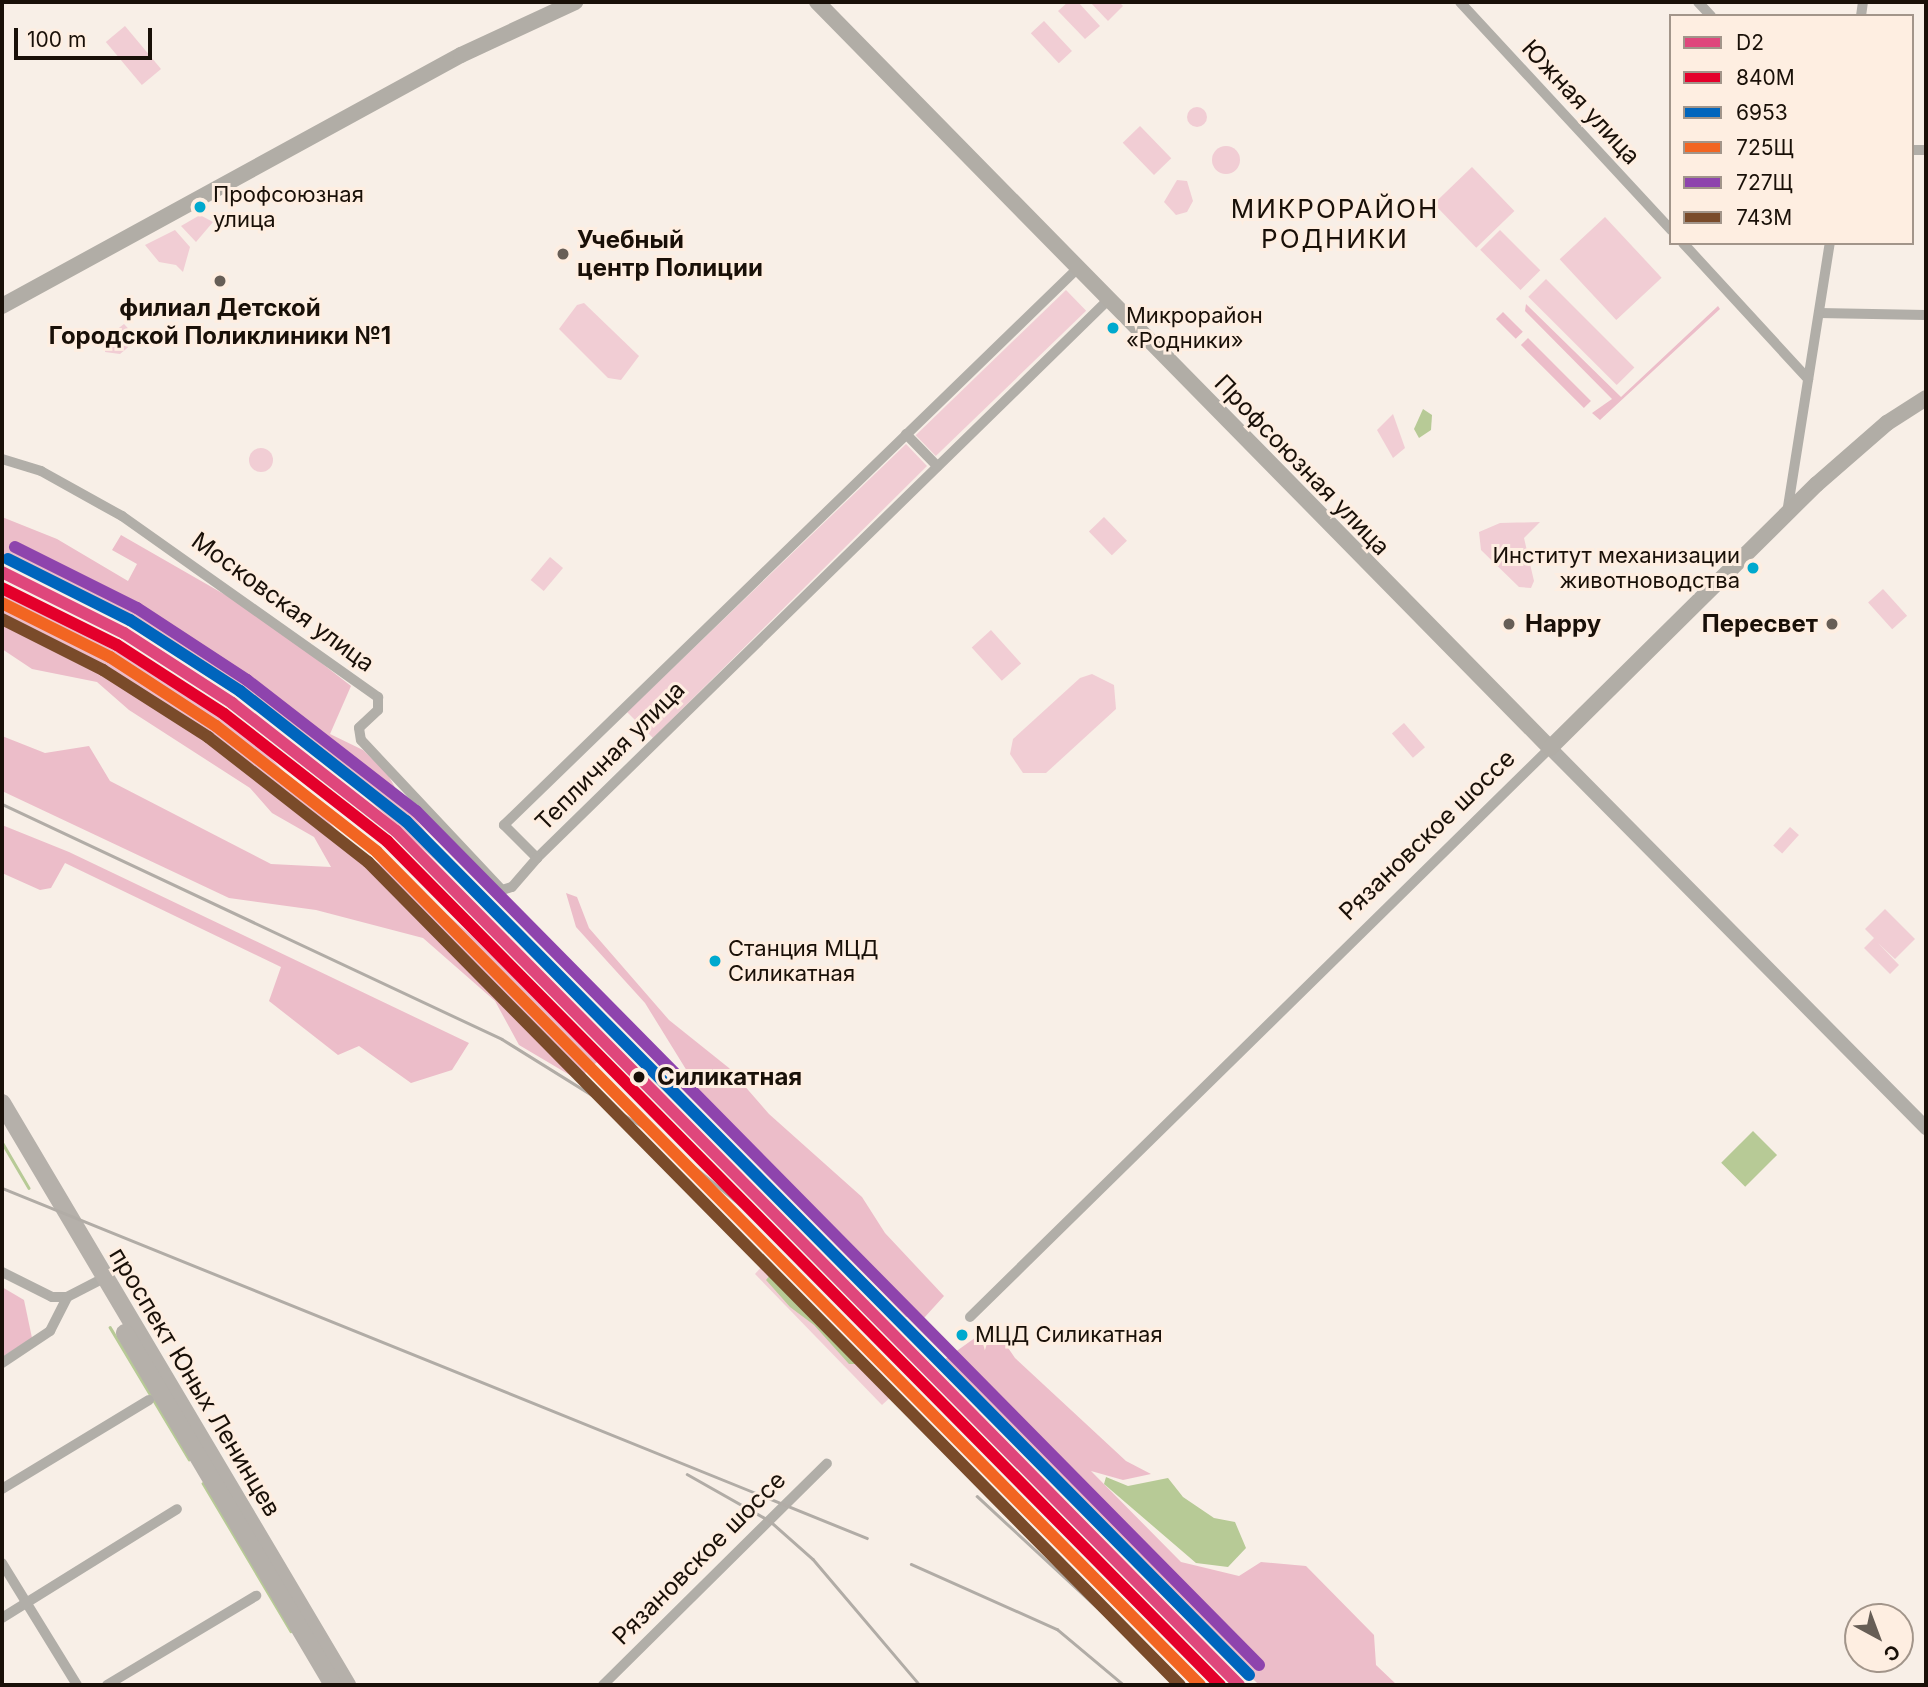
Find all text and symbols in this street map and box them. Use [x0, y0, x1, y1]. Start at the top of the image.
scale bar [18, 14, 156, 58]
legend [1669, 14, 1914, 245]
text: 100 m [27, 27, 86, 52]
text: D2 [1736, 30, 1764, 55]
street label: Южная улица [1516, 34, 1646, 170]
text: 840М [1736, 65, 1795, 90]
text: 6953 [1736, 100, 1788, 125]
text: 725Щ [1736, 135, 1794, 160]
text: 727Щ [1736, 170, 1793, 195]
place label: Профсоюзная улица [213, 181, 364, 232]
district label: МИКРОРАЙОН РОДНИКИ [1232, 193, 1438, 255]
marker: Профсоюзная улица [193, 200, 207, 214]
text: 743М [1736, 205, 1792, 230]
place label: Учебный центр Полиции [577, 226, 763, 282]
marker: Учебный центр Полиции [555, 246, 571, 262]
marker: филиал Детской Городской Поликлиники №1 [210, 271, 230, 291]
place label: филиал Детской Городской Поликлиники №1 [49, 294, 391, 350]
place label: Микрорайон «Родники» [1126, 302, 1263, 354]
marker: Микрорайон «Родники» [1106, 321, 1120, 335]
street label: Профсоюзная улица [1208, 369, 1396, 561]
street label: Московская улица [186, 526, 380, 678]
place label: Институт механизации животноводства [1492, 542, 1740, 594]
marker: Институт механизации животноводства [1746, 561, 1760, 575]
place label: Happy [1525, 610, 1601, 638]
place label: Пересвет [1702, 610, 1818, 638]
marker: Happy [1499, 614, 1519, 634]
marker: Пересвет [1824, 616, 1840, 632]
street label: Тепличная улица [529, 675, 691, 837]
street label: Рязановское шоссе [1333, 744, 1521, 926]
place label: Станция МЦД Силикатная [728, 935, 878, 986]
marker: Станция МЦД Силикатная [708, 954, 722, 968]
place label: Силикатная [657, 1063, 802, 1091]
marker: Силикатная [627, 1065, 651, 1089]
street label: проспект Юных Ленинцев [103, 1242, 287, 1522]
place label: МЦД Силикатная [975, 1322, 1163, 1348]
marker: МЦД Силикатная [955, 1328, 969, 1342]
street label: Рязановское шоссе [606, 1465, 792, 1651]
north arrow [1844, 1603, 1914, 1673]
text: С [1879, 1639, 1905, 1666]

